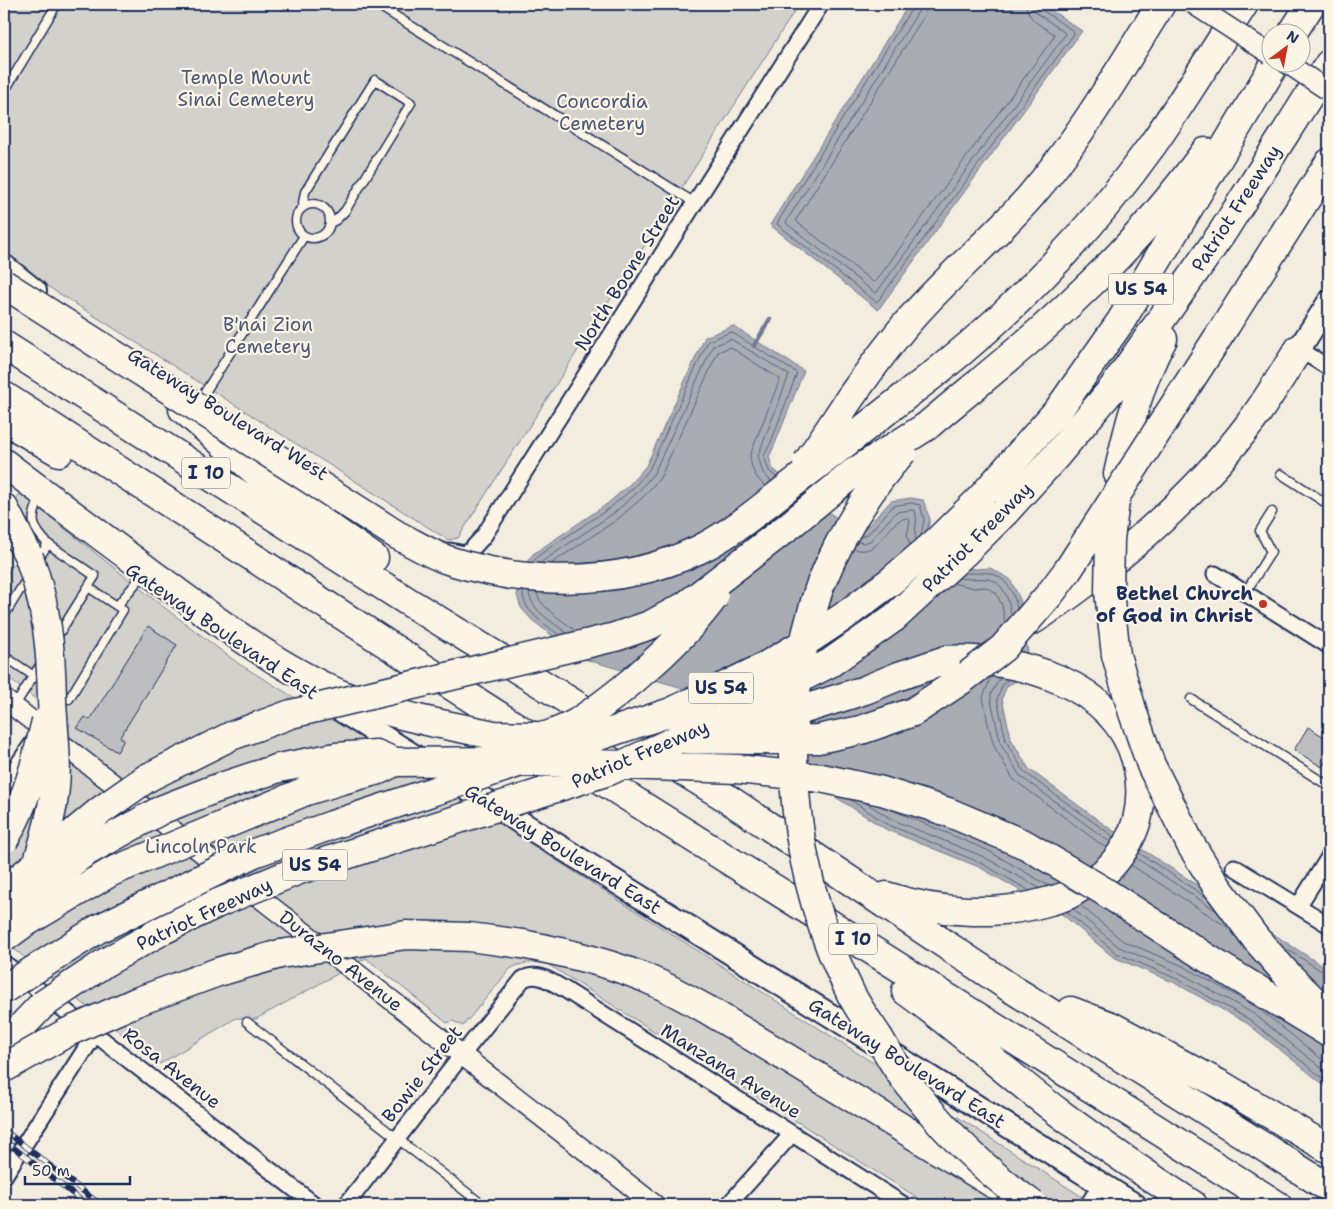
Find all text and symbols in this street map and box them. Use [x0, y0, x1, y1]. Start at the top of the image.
north arrow [1260, 22, 1310, 72]
text: N [1283, 26, 1302, 48]
park label: Temple Mount Sinai Cemetery [178, 65, 315, 112]
park label: Concordia Cemetery [556, 89, 648, 136]
street label: Patriot Freeway [1186, 140, 1286, 276]
street label: North Boone Street [569, 190, 685, 356]
road number: US 54 [1108, 274, 1174, 304]
park label: B'nai Zion Cemetery [223, 312, 313, 359]
street label: Gateway Boulevard West [123, 342, 333, 486]
road number: I 10 [182, 458, 230, 488]
street label: Patriot Freeway [916, 476, 1038, 598]
street label: Gateway Boulevard East [121, 557, 323, 705]
place label: Bethel Church of God in Christ [1096, 581, 1253, 628]
marker: Bethel Church of God in Christ [1257, 598, 1269, 610]
road number: US 54 [688, 672, 754, 704]
street label: Patriot Freeway [568, 714, 712, 794]
street label: Gateway Boulevard East [460, 778, 666, 920]
park label: Lincoln Park [145, 834, 257, 859]
road number: US 54 [282, 850, 348, 880]
street label: Patriot Freeway [132, 872, 276, 956]
street label: Durazno Avenue [274, 905, 408, 1017]
road number: I 10 [829, 924, 877, 954]
street label: Gateway Boulevard East [804, 992, 1010, 1134]
street label: Manzana Avenue [656, 1018, 806, 1124]
street label: Bowie Street [376, 1020, 468, 1128]
street label: Rosa Avenue [118, 1022, 226, 1114]
scale bar [25, 1154, 130, 1186]
text: 50 m [32, 1161, 70, 1181]

